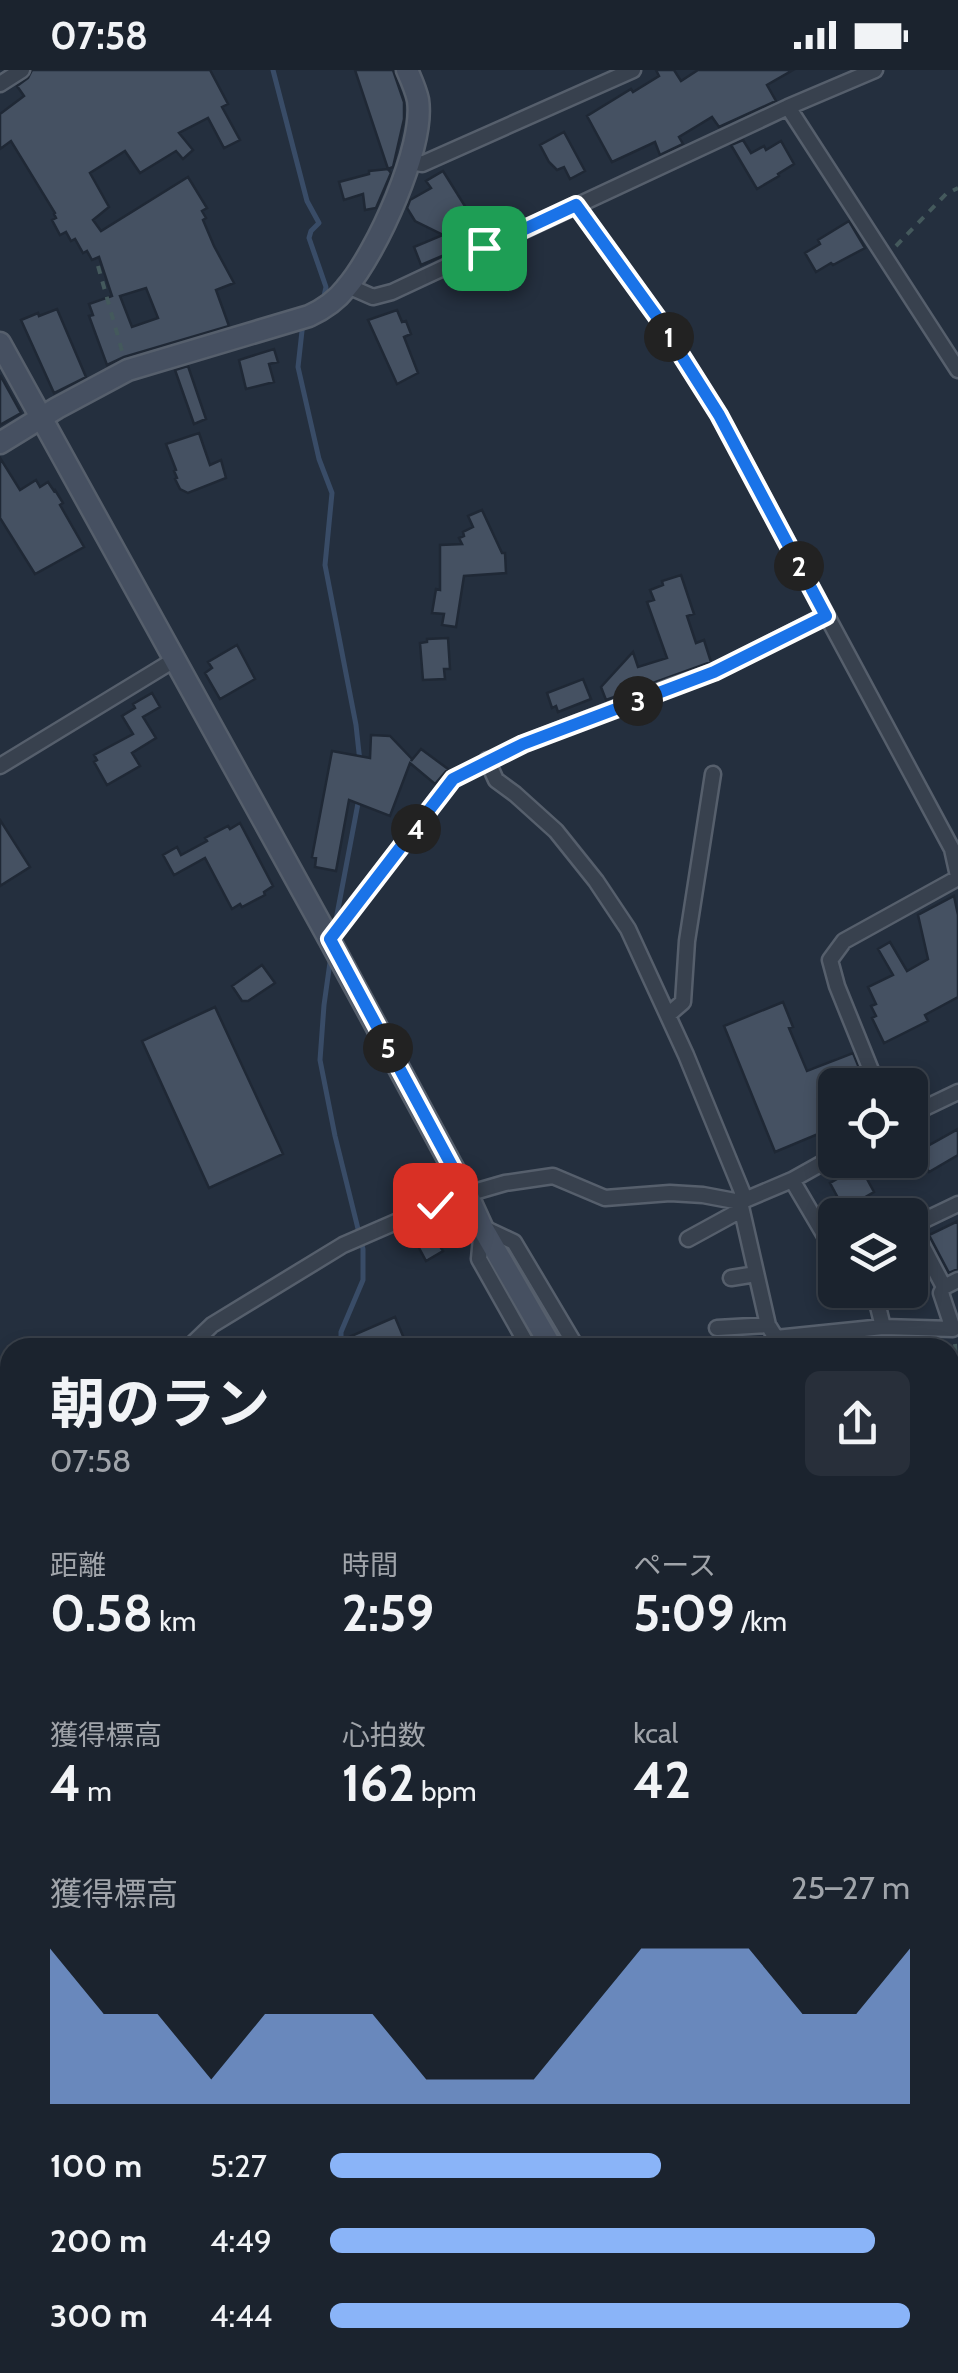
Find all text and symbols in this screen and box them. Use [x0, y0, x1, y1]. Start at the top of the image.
text: 07:58 [50, 12, 148, 59]
pin [442, 206, 527, 291]
icon: arrive [457, 221, 512, 276]
pin: 1 [644, 312, 694, 362]
text: 1 [664, 320, 674, 354]
pin: 2 [774, 541, 824, 591]
text: 2 [792, 549, 806, 583]
pin: 3 [613, 676, 663, 726]
text: 3 [630, 684, 646, 718]
pin: 4 [391, 804, 441, 854]
text: 4 [407, 812, 425, 846]
pin: 5 [363, 1023, 413, 1073]
text: 5 [380, 1031, 396, 1065]
map controls [818, 1068, 928, 1308]
button: locate [818, 1068, 928, 1178]
pin [393, 1163, 478, 1248]
icon: check [408, 1178, 463, 1233]
button: layers [818, 1198, 928, 1308]
text: 朝のラン [50, 1370, 270, 1437]
button: share [805, 1371, 910, 1476]
text: 07:58 [50, 1441, 131, 1480]
text: 距離 [50, 1548, 106, 1582]
text: 時間 [342, 1548, 398, 1582]
text: ペース [633, 1548, 716, 1582]
text: 0.58 [50, 1583, 153, 1644]
text: 2:59 [342, 1583, 434, 1644]
text: 5:09 [633, 1583, 735, 1644]
text: km [153, 1604, 196, 1638]
text: /km [735, 1604, 787, 1638]
text: kcal [633, 1716, 678, 1750]
text: 獲得標高 [50, 1718, 162, 1752]
text: 心拍数 [342, 1718, 426, 1752]
text: 42 [633, 1750, 691, 1811]
text: 4 [50, 1753, 81, 1814]
text: 162 [342, 1753, 415, 1814]
text: m [81, 1774, 112, 1808]
text: bpm [415, 1774, 477, 1808]
text: 25–27 m [791, 1868, 910, 1907]
text: 獲得標高 [50, 1874, 178, 1913]
text: 100 m [50, 2146, 142, 2185]
text: 5:27 [210, 2146, 267, 2185]
text: 200 m [50, 2221, 147, 2260]
text: 4:49 [210, 2221, 272, 2260]
text: 300 m [50, 2296, 147, 2335]
text: 4:44 [210, 2296, 272, 2335]

